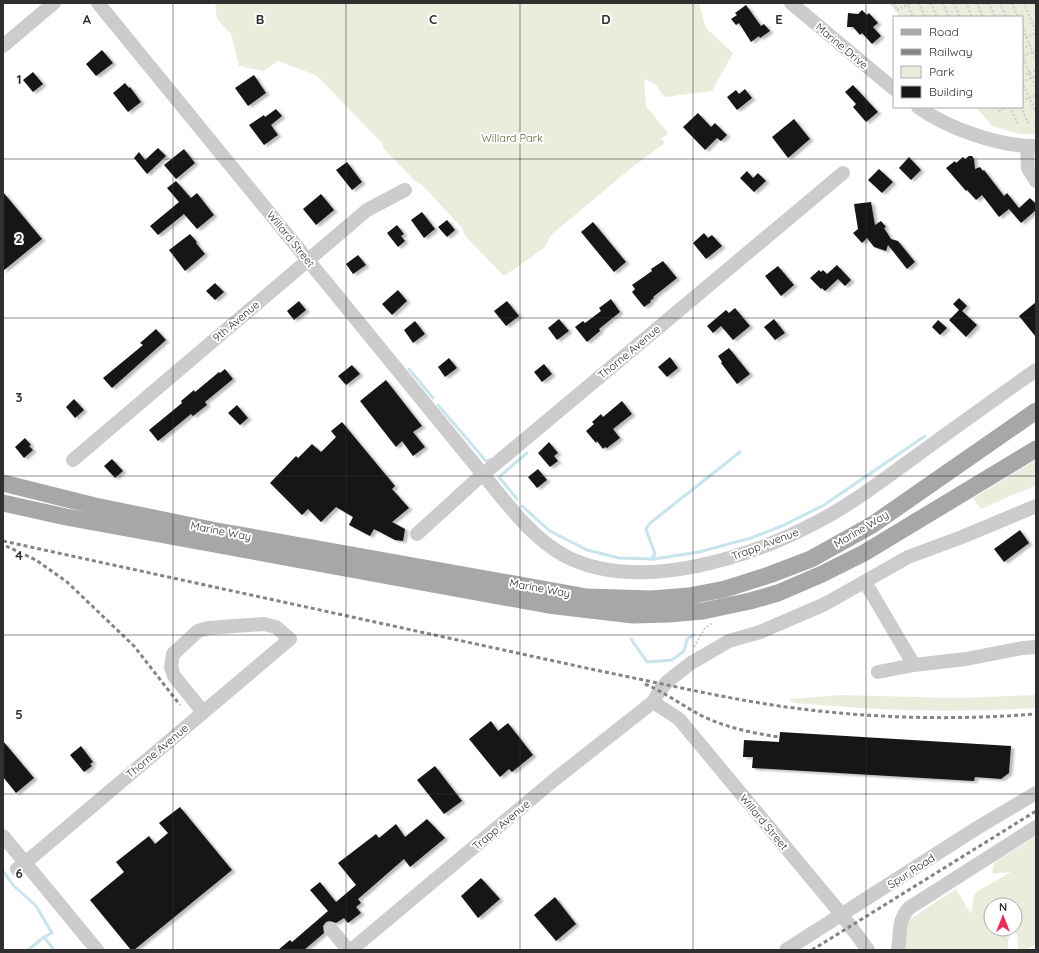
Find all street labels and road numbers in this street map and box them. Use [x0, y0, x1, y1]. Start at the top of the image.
street label: Marine Drive [813, 20, 871, 72]
street label: Willard Street [264, 208, 318, 270]
street label: 9th Avenue [210, 297, 262, 345]
street label: Thorne Avenue [595, 322, 663, 382]
street label: Marine Way [831, 507, 891, 551]
street label: Marine Way [190, 518, 252, 544]
street label: Trapp Avenue [729, 525, 801, 563]
street label: Marine Way [509, 576, 571, 600]
street label: Thorne Avenue [123, 721, 191, 781]
street label: Willard Street [737, 791, 792, 853]
street label: Trapp Avenue [469, 797, 533, 853]
street label: Spur Road [885, 851, 937, 891]

